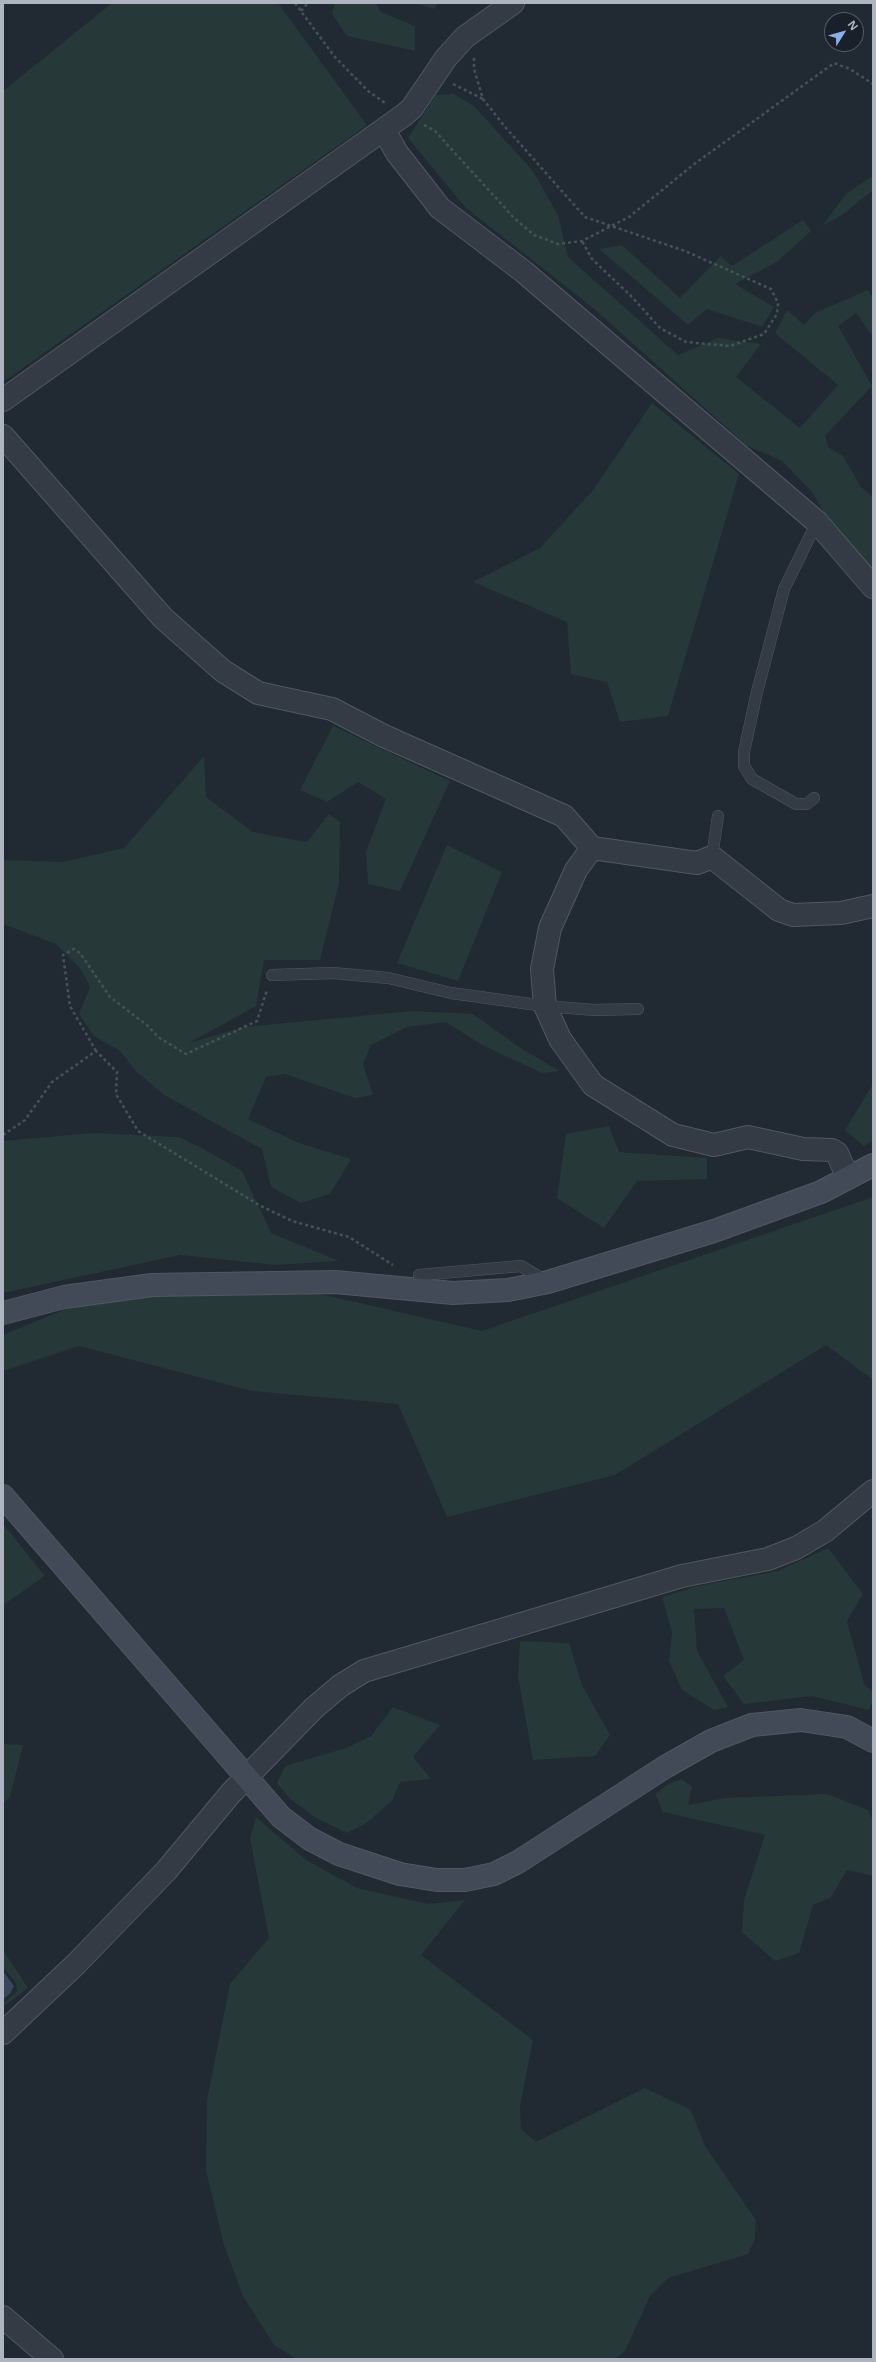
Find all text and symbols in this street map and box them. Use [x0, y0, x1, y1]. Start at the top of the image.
north arrow [824, 12, 864, 52]
text: N [844, 17, 862, 33]

